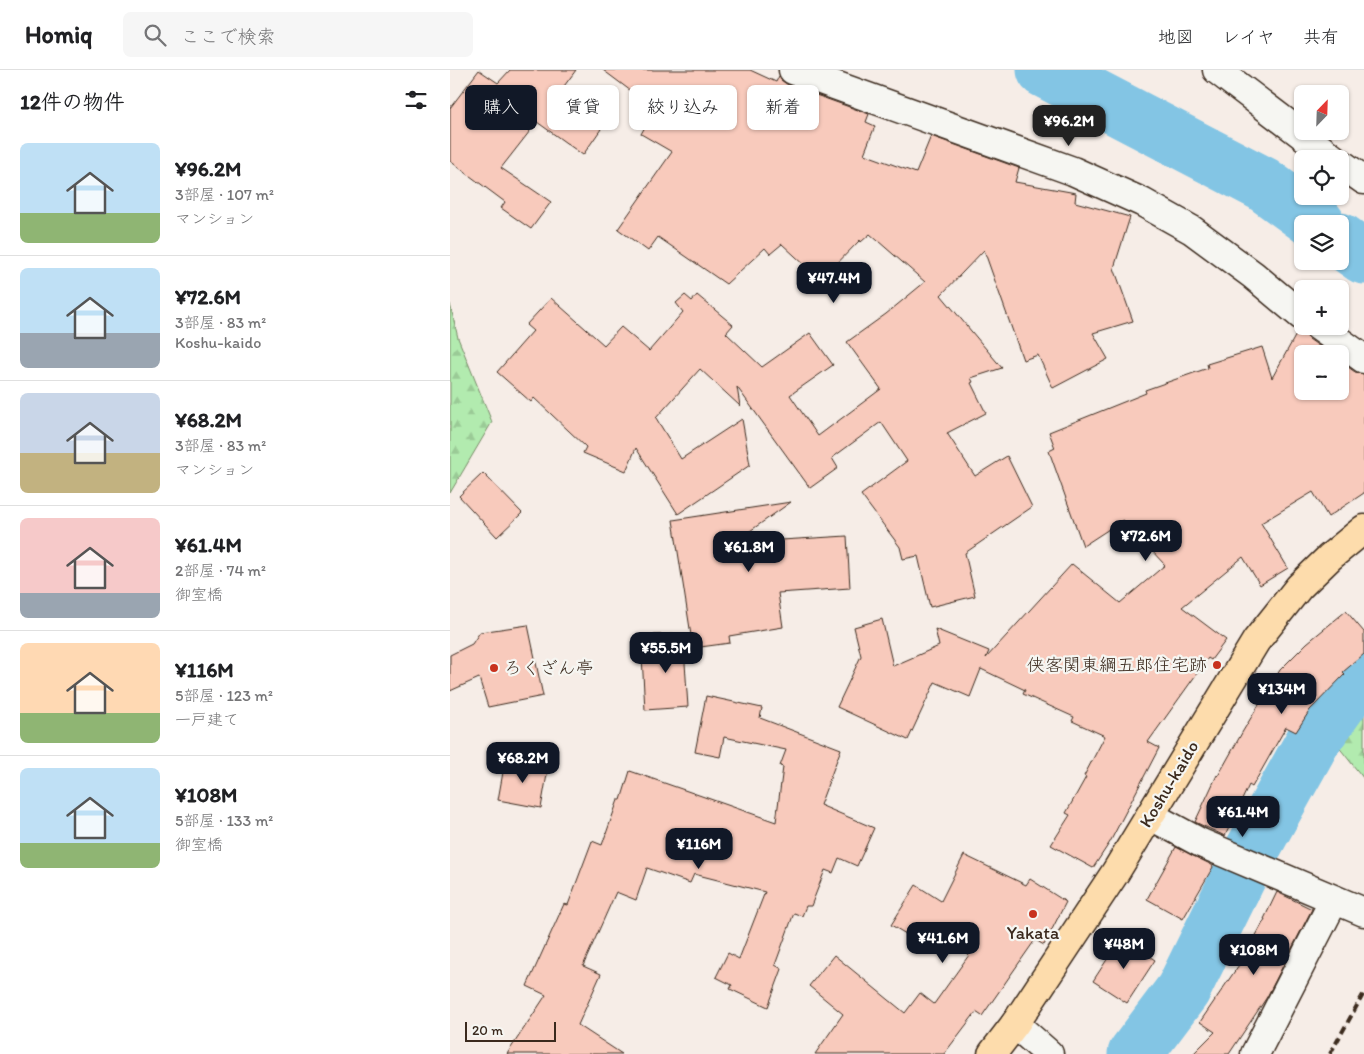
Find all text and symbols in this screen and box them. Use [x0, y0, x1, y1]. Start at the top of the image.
search box [123, 12, 473, 57]
text: Homiq [25, 20, 93, 49]
icon: search [141, 21, 169, 49]
text: ここで検索 [181, 25, 276, 48]
text: 地図 [1158, 26, 1194, 48]
text: レイヤ [1222, 26, 1275, 48]
text: 共有 [1303, 26, 1339, 48]
chip: 購入 [465, 85, 537, 130]
chip: 賃貸 [547, 85, 619, 130]
chip: 絞り込み [629, 85, 737, 130]
chip: 新着 [747, 85, 819, 130]
north arrow [1294, 85, 1349, 140]
map controls [1294, 85, 1349, 400]
icon: filters [402, 86, 430, 114]
text: 12件の物件 [20, 89, 125, 114]
pin: ¥96.2M [1028, 104, 1110, 147]
text: ¥96.2M [1044, 111, 1094, 130]
button: locate [1294, 150, 1349, 205]
text: ¥96.2M [175, 156, 242, 181]
icon: home [60, 163, 120, 223]
text: 3部屋 · 107 m² [175, 185, 274, 204]
text: マンション [175, 209, 254, 228]
button: layers [1294, 215, 1349, 270]
pin: ¥47.4M [793, 262, 875, 304]
text: ¥47.4M [808, 268, 860, 287]
button: + [1294, 280, 1349, 335]
text: ¥72.6M [175, 284, 241, 309]
icon: home [60, 288, 120, 348]
text: 3部屋 · 83 m² [175, 313, 266, 332]
text: Koshu-kaido [175, 333, 261, 352]
button: − [1294, 345, 1349, 400]
text: ¥68.2M [175, 407, 242, 432]
icon: home [60, 413, 120, 473]
text: 3部屋 · 83 m² [175, 436, 266, 455]
text: マンション [175, 460, 254, 479]
pin: ¥72.6M [1105, 520, 1187, 562]
text: ¥72.6M [1121, 526, 1171, 545]
pin: ¥61.8M [708, 530, 790, 573]
text: ¥61.4M [175, 532, 242, 557]
text: ¥61.8M [724, 537, 774, 556]
icon: home [60, 538, 120, 598]
text: 2部屋 · 74 m² [175, 561, 266, 580]
text: 御室橋 [175, 585, 223, 604]
pin: ¥55.5M [625, 632, 707, 674]
text: ¥55.5M [641, 638, 691, 657]
place label: 侠客関東綱五郎住宅跡 [1027, 654, 1207, 676]
text: ¥116M [175, 657, 234, 682]
place label: ろくざん亭 [504, 657, 594, 679]
marker: 侠客関東綱五郎住宅跡 [1211, 659, 1223, 671]
marker: ろくざん亭 [488, 662, 500, 674]
icon: home [60, 663, 120, 723]
pin: ¥134M [1247, 672, 1317, 715]
text: ¥134M [1258, 679, 1306, 698]
text: 5部屋 · 123 m² [175, 686, 273, 705]
text: 一戸建て [175, 710, 239, 729]
street label: Koshu-kaido [1135, 737, 1203, 831]
pin: ¥68.2M [482, 742, 564, 784]
text: ¥68.2M [497, 748, 549, 767]
text: ¥108M [175, 782, 237, 807]
icon: home [60, 788, 120, 848]
pin: ¥61.4M [1202, 796, 1284, 838]
text: ¥61.4M [1218, 802, 1268, 821]
text: 5部屋 · 133 m² [175, 811, 273, 830]
pin: ¥116M [664, 828, 734, 870]
text: ¥116M [677, 834, 721, 853]
text: 御室橋 [175, 835, 223, 854]
marker: Yakata [1027, 908, 1039, 920]
pin: ¥41.6M [902, 922, 984, 964]
place label: Yakata [1007, 922, 1060, 944]
text: ¥41.6M [918, 928, 968, 947]
pin: ¥48M [1094, 928, 1154, 970]
text: ¥48M [1104, 934, 1144, 953]
pin: ¥108M [1219, 934, 1289, 976]
text: ¥108M [1230, 940, 1278, 959]
scale bar [465, 1019, 556, 1042]
text: 20 m [472, 1022, 503, 1039]

